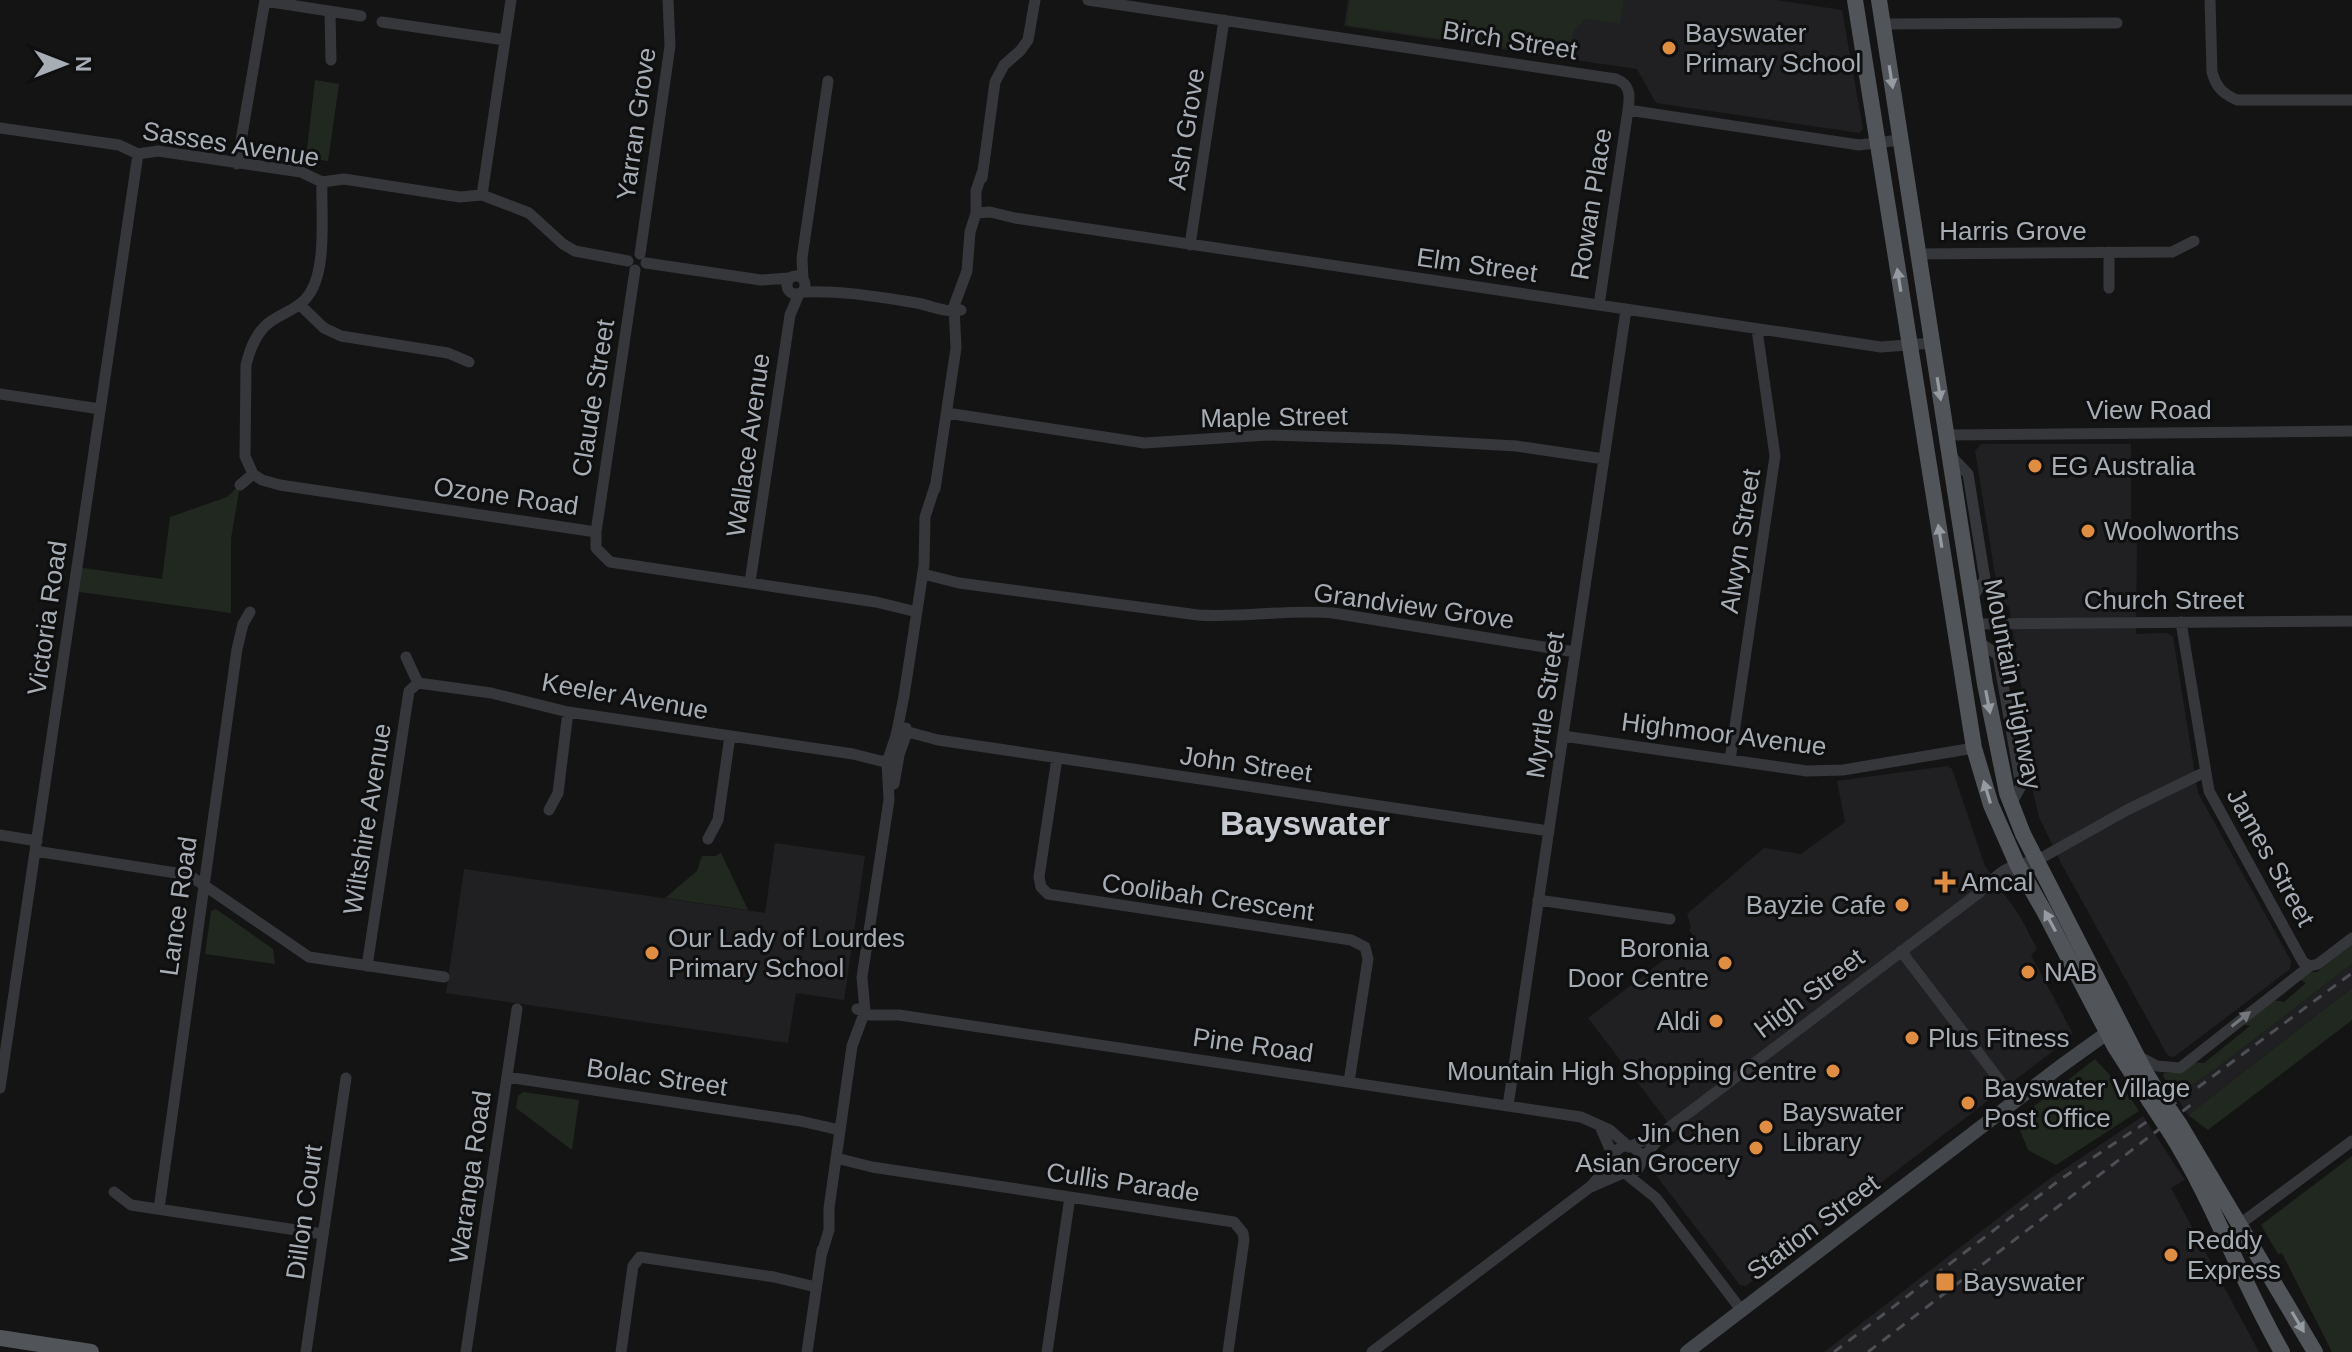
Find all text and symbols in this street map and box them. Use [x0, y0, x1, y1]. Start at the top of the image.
street label: Birch Street [1441, 15, 1580, 66]
place label: Bayswater Primary School [1685, 18, 1861, 78]
north arrow [24, 24, 104, 104]
marker: Bayswater Primary School [1660, 39, 1678, 57]
street label: Yarran Grove [610, 46, 662, 202]
text: N [71, 56, 96, 72]
one-way arrow [1885, 65, 1898, 90]
street label: Ash Grove [1162, 66, 1210, 192]
street label: Sasses Avenue [140, 115, 322, 173]
street label: Rowan Place [1564, 126, 1618, 282]
street label: Harris Grove [1939, 216, 2087, 246]
street label: Elm Street [1415, 242, 1540, 288]
one-way arrow [1892, 267, 1905, 292]
street label: Claude Street [566, 316, 620, 479]
street label: Wallace Avenue [720, 351, 776, 539]
one-way arrow [1933, 377, 1946, 402]
street label: View Road [2086, 395, 2212, 425]
street label: Maple Street [1200, 401, 1349, 433]
place label: EG Australia [2051, 451, 2196, 481]
marker: EG Australia [2026, 457, 2044, 475]
street label: Alwyn Street [1714, 466, 1766, 615]
street label: Ozone Road [432, 471, 580, 521]
place label: Woolworths [2104, 516, 2239, 546]
marker: Woolworths [2079, 522, 2097, 540]
one-way arrow [1933, 524, 1945, 549]
street label: Victoria Road [21, 539, 73, 697]
street label: Mountain Highway [1978, 576, 2048, 792]
street label: Grandview Grove [1312, 577, 1516, 635]
street label: Church Street [2084, 585, 2245, 615]
street label: Myrtle Street [1520, 629, 1570, 780]
street label: Keeler Avenue [539, 667, 711, 725]
one-way arrow [1982, 689, 1994, 714]
street label: Highmoor Avenue [1620, 707, 1828, 761]
street label: Wiltshire Avenue [337, 721, 397, 917]
street label: John Street [1178, 740, 1315, 788]
one-way arrow [1980, 779, 1993, 803]
street label: James Street [2221, 783, 2322, 932]
district label: Bayswater [1220, 804, 1390, 842]
street label: Lance Road [153, 834, 203, 978]
street label: Coolibah Crescent [1100, 867, 1317, 927]
place label: Amcal [1961, 867, 2033, 897]
marker: Amcal [1936, 873, 1954, 891]
place label: Bayzie Cafe [1746, 890, 1886, 920]
marker: Bayzie Cafe [1893, 896, 1911, 914]
one-way arrow [2043, 909, 2056, 932]
place label: Our Lady of Lourdes Primary School [668, 923, 905, 983]
place label: Boronia Door Centre [1567, 933, 1710, 993]
street label: High Street [1748, 941, 1871, 1044]
marker: Our Lady of Lourdes Primary School [643, 944, 661, 962]
marker: Boronia Door Centre [1716, 954, 1734, 972]
place label: NAB [2044, 957, 2097, 987]
marker: NAB [2019, 963, 2037, 981]
place label: Aldi [1657, 1006, 1700, 1036]
marker: Aldi [1707, 1012, 1725, 1030]
one-way arrow [2231, 1012, 2251, 1028]
street label: Pine Road [1191, 1022, 1315, 1068]
place label: Plus Fitness [1928, 1023, 2070, 1053]
marker: Plus Fitness [1903, 1029, 1921, 1047]
street label: Bolac Street [585, 1052, 730, 1102]
place label: Mountain High Shopping Centre [1447, 1056, 1817, 1086]
marker: Mountain High Shopping Centre [1824, 1062, 1842, 1080]
place label: Bayswater Village Post Office [1984, 1073, 2190, 1133]
street label: Waranga Road [443, 1089, 497, 1265]
marker: Bayswater Village Post Office [1959, 1094, 1977, 1112]
place label: Bayswater Library [1782, 1097, 1904, 1157]
place label: Jin Chen Asian Grocery [1575, 1118, 1740, 1178]
marker: Bayswater Library [1757, 1118, 1775, 1136]
marker: Jin Chen Asian Grocery [1747, 1139, 1765, 1157]
street label: Dillon Court [280, 1142, 328, 1281]
street label: Cullis Parade [1044, 1156, 1202, 1208]
street label: Station Street [1741, 1167, 1886, 1286]
place label: Reddy Express [2187, 1225, 2281, 1285]
marker: Reddy Express [2162, 1246, 2180, 1264]
place label: Bayswater [1963, 1267, 2085, 1297]
marker: Bayswater [1934, 1271, 1956, 1293]
one-way arrow [2290, 1311, 2304, 1333]

